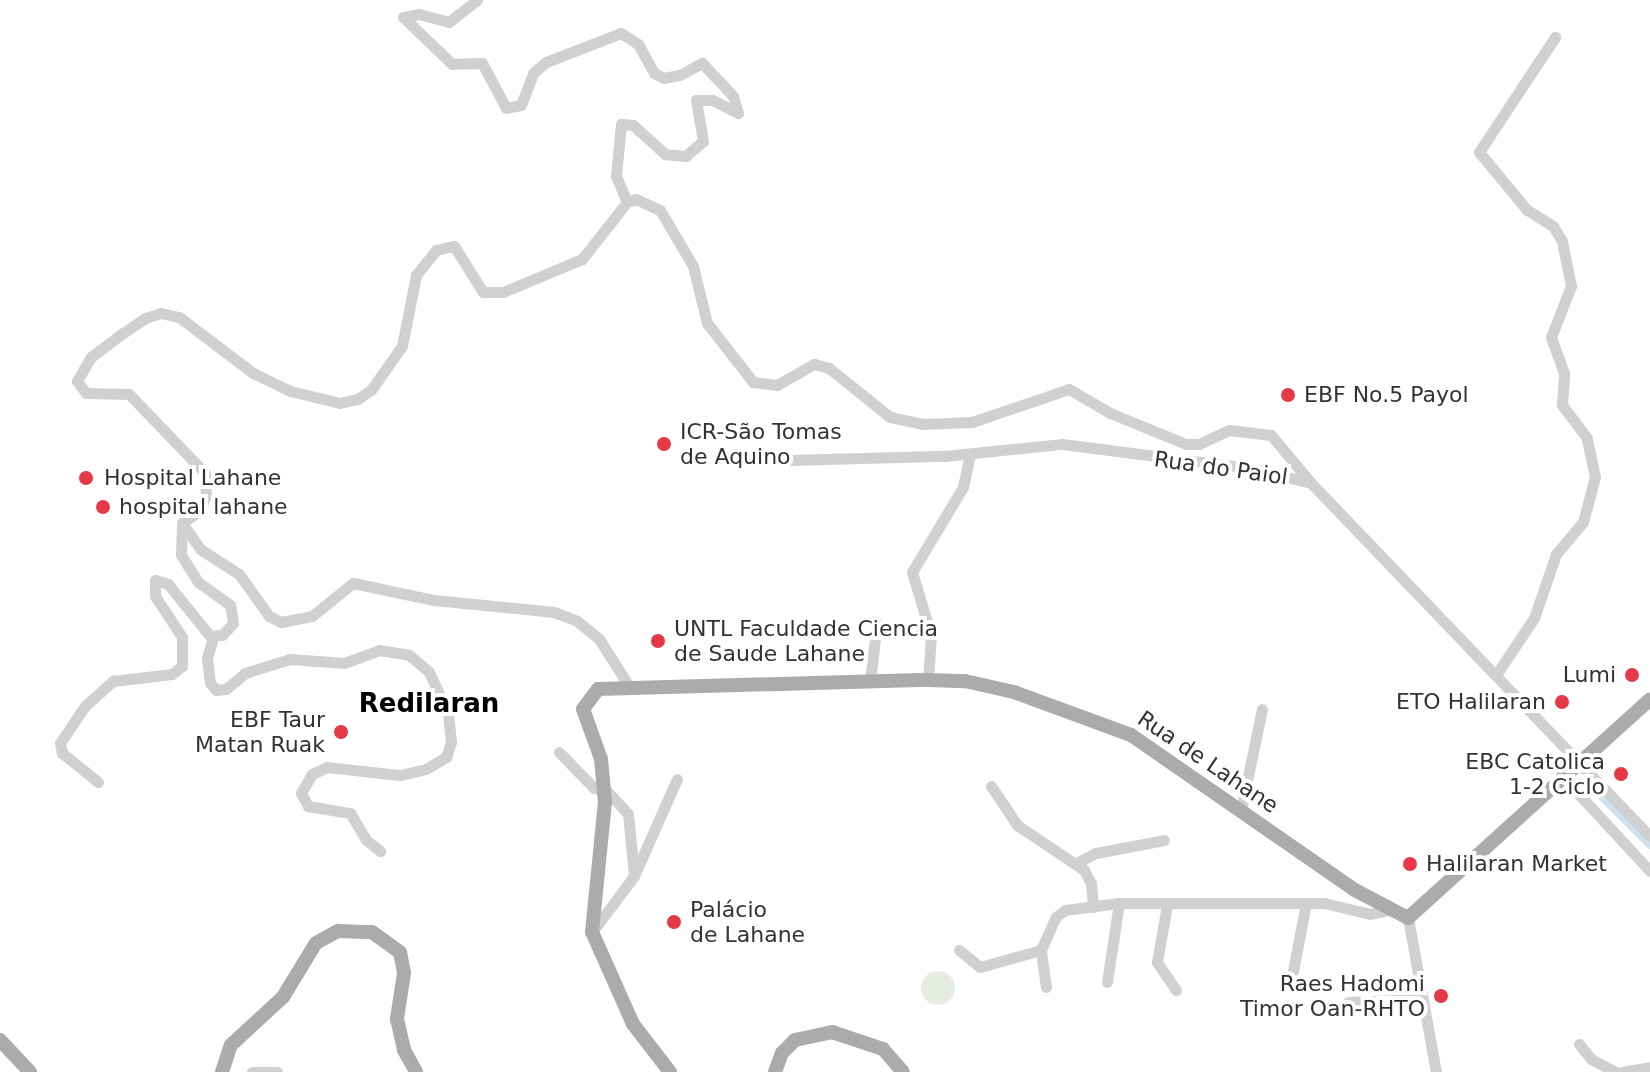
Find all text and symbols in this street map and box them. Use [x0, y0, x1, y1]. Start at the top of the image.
place label: EBF No.5 Payol [1304, 382, 1469, 408]
marker: EBF No.5 Payol [1279, 386, 1297, 404]
place label: ICR-São Tomas de Aquino [680, 418, 842, 470]
marker: ICR-São Tomas de Aquino [655, 435, 673, 453]
street label: Rua do Paiol [1153, 446, 1289, 490]
place label: Hospital Lahane [104, 465, 281, 491]
marker: Hospital Lahane [75, 467, 97, 489]
place label: hospital lahane [119, 494, 288, 520]
marker: hospital lahane [94, 498, 112, 516]
place label: UNTL Faculdade Ciencia de Saude Lahane [674, 615, 938, 666]
marker: UNTL Faculdade Ciencia de Saude Lahane [649, 632, 667, 650]
place label: Lumi [1563, 662, 1616, 688]
marker: Lumi [1623, 666, 1641, 684]
district label: Redilaran [359, 688, 499, 720]
place label: ETO Halilaran [1396, 689, 1546, 715]
marker: ETO Halilaran [1553, 693, 1571, 711]
street label: Rua de Lahane [1133, 705, 1283, 819]
place label: EBF Taur Matan Ruak [195, 706, 325, 758]
marker: EBF Taur Matan Ruak [332, 723, 350, 741]
place label: EBC Catolica 1-2 Ciclo [1465, 748, 1605, 800]
marker: EBC Catolica 1-2 Ciclo [1612, 765, 1630, 783]
place label: Halilaran Market [1426, 851, 1607, 877]
marker: Halilaran Market [1401, 855, 1419, 873]
place label: Palácio de Lahane [690, 896, 805, 948]
marker: Palácio de Lahane [665, 913, 683, 931]
place label: Raes Hadomi Timor Oan-RHTO [1240, 970, 1425, 1022]
marker: Raes Hadomi Timor Oan-RHTO [1432, 987, 1450, 1005]

